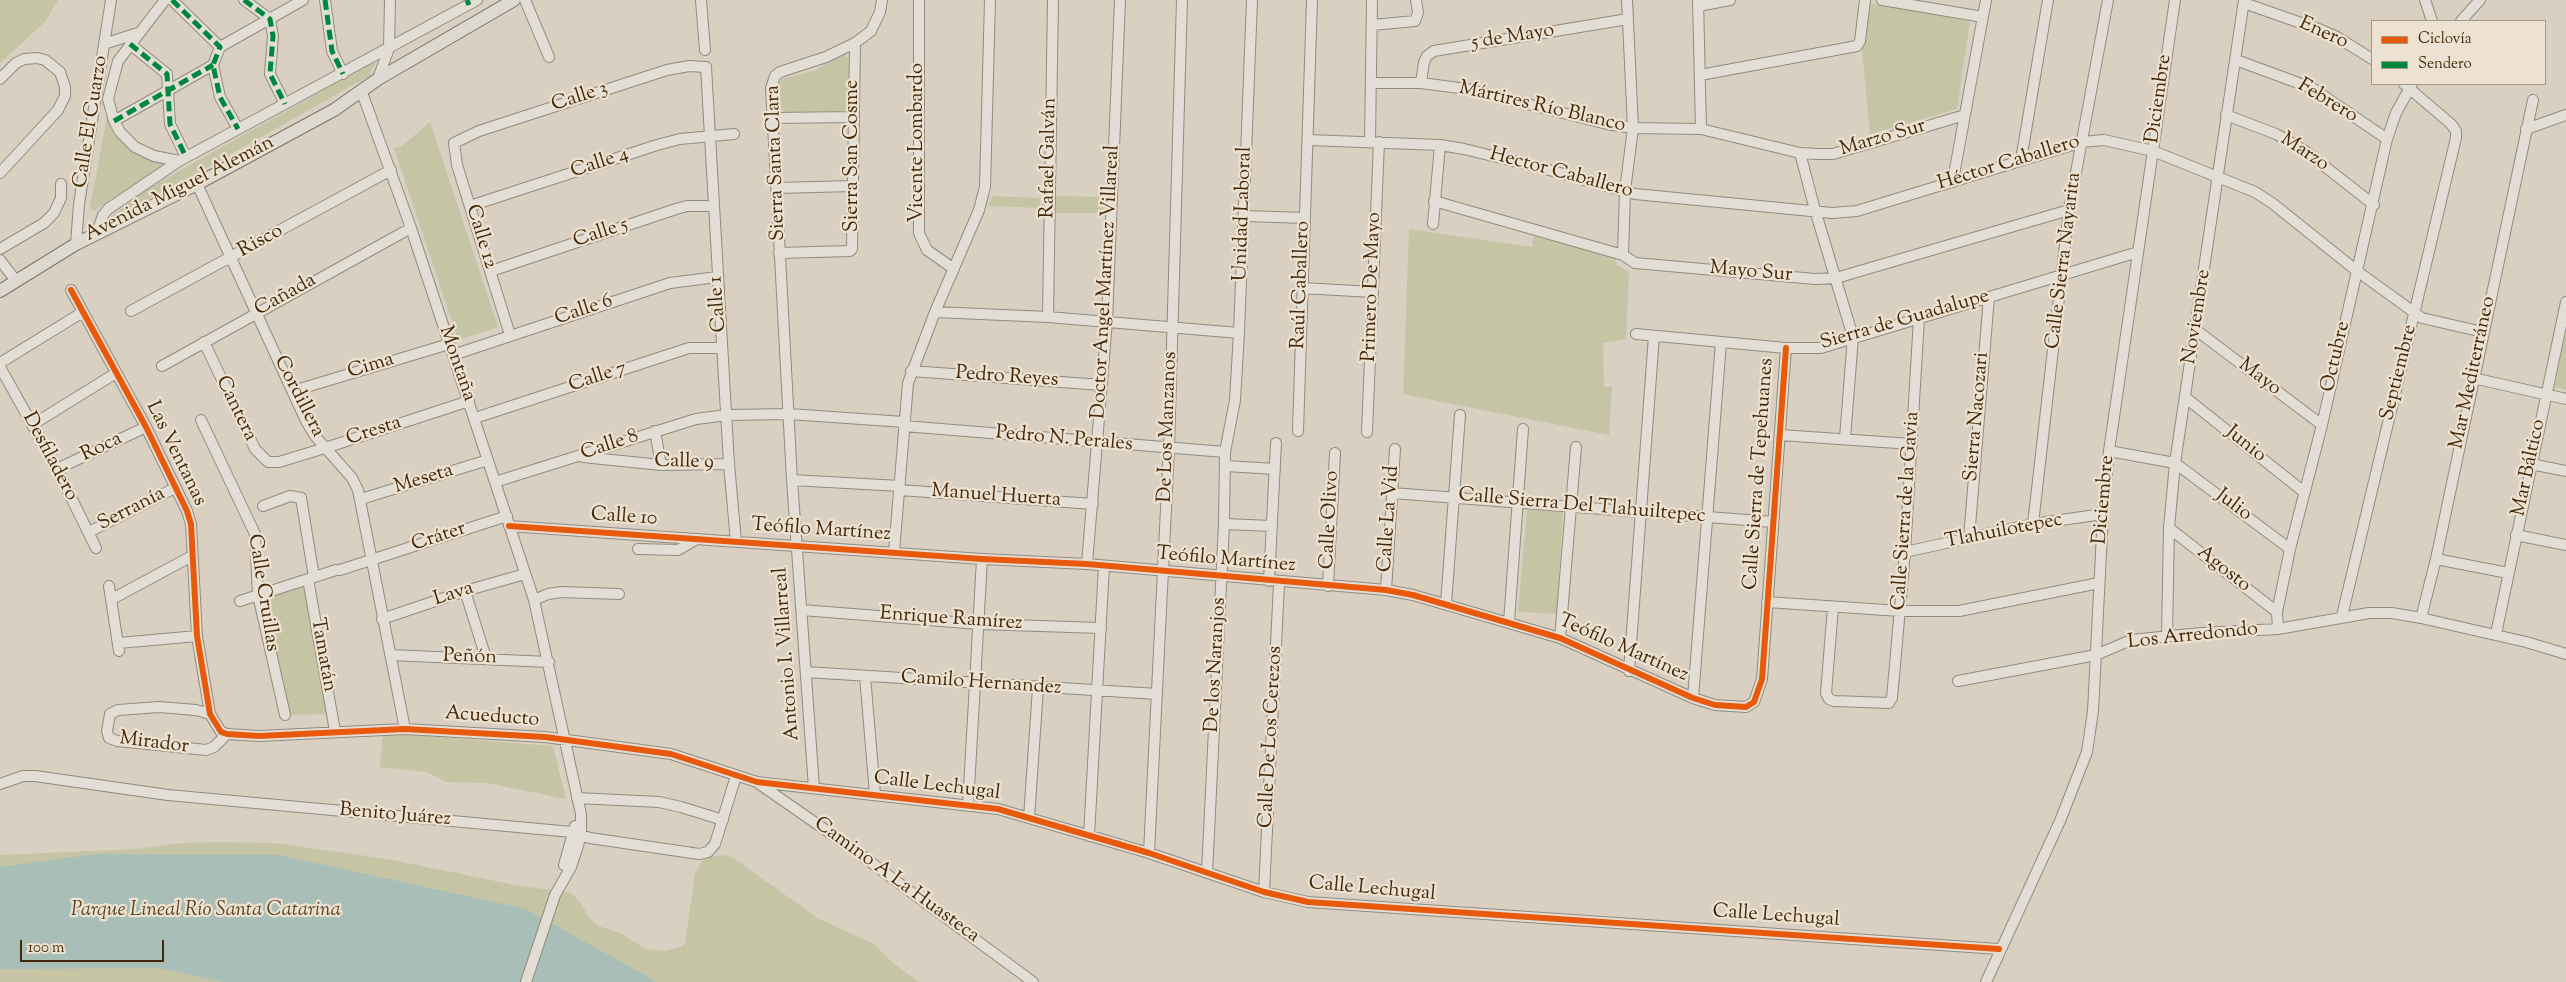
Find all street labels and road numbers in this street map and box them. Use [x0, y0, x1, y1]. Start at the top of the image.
street label: Enero [2295, 13, 2351, 55]
street label: 5 de Mayo [1470, 20, 1556, 56]
street label: Diciembre [2142, 53, 2178, 145]
street label: Calle El Cuarzo [70, 54, 114, 190]
street label: Vicente Lombardo [907, 63, 931, 223]
street label: Febrero [2292, 75, 2362, 129]
street label: Mártires Río Blanco [1456, 77, 1628, 139]
street label: Calle 3 [549, 78, 611, 118]
street label: Sierra San Cosme [842, 80, 866, 232]
street label: Sierra Santa Clara [762, 85, 792, 241]
street label: Rafael Galván [1037, 97, 1063, 219]
street label: Marzo Sur [1837, 115, 1929, 163]
street label: Marzo [2275, 128, 2333, 178]
street label: Héctor Caballero [1935, 131, 2083, 197]
street label: Avenida Miguel Alemán [81, 132, 279, 248]
street label: Calle 4 [568, 143, 632, 185]
street label: Hector Caballero [1487, 143, 1635, 205]
street label: Doctor Angel Martínez Villareal [1088, 144, 1126, 420]
street label: Unidad Laboral [1230, 146, 1258, 282]
street label: Calle Sierra Nayarita [2042, 171, 2088, 351]
street label: Calle 12 [459, 202, 501, 272]
street label: Primero De Mayo [1358, 212, 1388, 362]
street label: Calle 5 [570, 214, 632, 254]
street label: Risco [234, 220, 288, 264]
street label: Raúl Caballero [1288, 220, 1316, 350]
street label: Mayo Sur [1709, 257, 1793, 289]
street label: Noviembre [2179, 268, 2217, 366]
street label: Cañada [251, 269, 321, 323]
street label: Calle 1 [705, 275, 733, 333]
street label: Sierra de Guadalupe [1818, 285, 1992, 357]
street label: Calle 6 [552, 290, 616, 332]
street label: Mar Mediterráneo [2446, 294, 2502, 452]
street label: Octubre [2317, 319, 2357, 395]
street label: Montaña [432, 323, 480, 405]
street label: Septiembre [2377, 323, 2423, 423]
street label: Cima [345, 349, 397, 385]
street label: De Los Manzanos [1154, 351, 1184, 503]
street label: Sierra Nacozari [1960, 351, 1996, 483]
street label: Cordillera [267, 352, 329, 442]
street label: Mayo [2233, 354, 2285, 402]
street label: Calle 7 [566, 357, 630, 399]
street label: Calle Sierra de Tepehuanes [1740, 357, 1780, 591]
street label: Pedro Reyes [955, 362, 1059, 394]
street label: Cantera [209, 372, 261, 446]
street label: Las Ventanas [139, 398, 211, 510]
street label: Desfiladero [16, 408, 82, 506]
street label: Calle Sierra de la Gavia [1888, 411, 1926, 611]
street label: Cresta [343, 412, 405, 452]
street label: Mar Báltico [2508, 417, 2552, 519]
street label: Junio [2220, 421, 2270, 469]
street label: Pedro N. Perales [994, 422, 1134, 458]
street label: Calle 8 [578, 425, 642, 467]
street label: Roca [77, 428, 127, 468]
street label: Calle 9 [654, 450, 714, 476]
street label: Diciembre [2089, 454, 2121, 546]
street label: Meseta [392, 460, 456, 500]
street label: Calle La Vid [1374, 465, 1406, 573]
street label: Calle Olivo [1316, 470, 1346, 570]
street label: Manuel Huerta [930, 480, 1062, 514]
street label: Serranía [94, 483, 170, 537]
street label: Calle Sierra Del Tlahuiltepec [1457, 484, 1707, 530]
street label: Julio [2210, 485, 2256, 527]
street label: Calle 10 [590, 504, 658, 532]
street label: Tlahuilotepec [1943, 509, 2065, 555]
street label: Teófilo Martínez [750, 514, 892, 548]
street label: Cráter [409, 518, 469, 558]
street label: Calle Cruillas [241, 533, 283, 653]
street label: Agosto [2191, 541, 2255, 599]
street label: Teófilo Martínez [1155, 543, 1297, 579]
street label: Antonio I. Villarreal [770, 566, 806, 742]
street label: Lava [431, 577, 477, 613]
street label: De los Naranjos [1201, 597, 1233, 733]
street label: Enrique Ramírez [879, 603, 1023, 637]
street label: Teófilo Martínez [1554, 610, 1692, 688]
street label: Tamatán [304, 616, 340, 694]
street label: Los Arredondo [2127, 618, 2259, 656]
street label: Peñón [443, 645, 497, 671]
street label: Calle De Los Cerezos [1255, 645, 1289, 829]
street label: Camilo Hernandez [900, 666, 1062, 702]
street label: Acueducto [444, 703, 540, 733]
street label: Mirador [118, 728, 190, 760]
street label: Calle Lechugal [872, 767, 1002, 807]
street label: Benito Juárez [338, 799, 452, 833]
street label: Camino A La Huasteca [808, 813, 984, 949]
street label: Calle Lechugal [1307, 872, 1437, 908]
street label: Calle Lechugal [1712, 901, 1840, 933]

